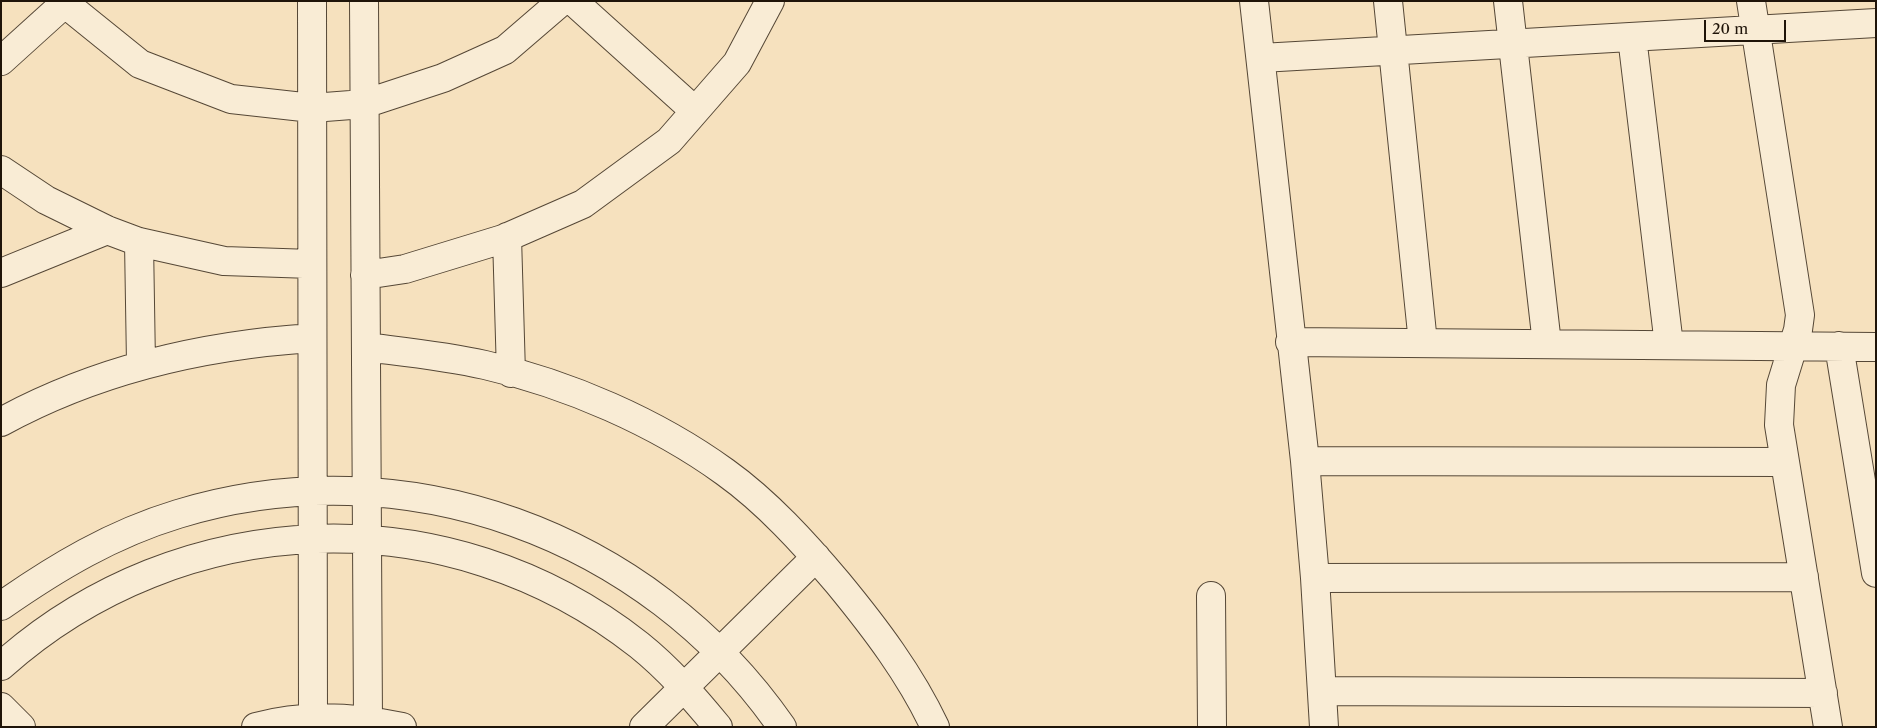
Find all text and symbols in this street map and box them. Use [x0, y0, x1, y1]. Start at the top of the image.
scale bar [1707, 10, 1790, 42]
text: 20 m [1712, 19, 1748, 38]

